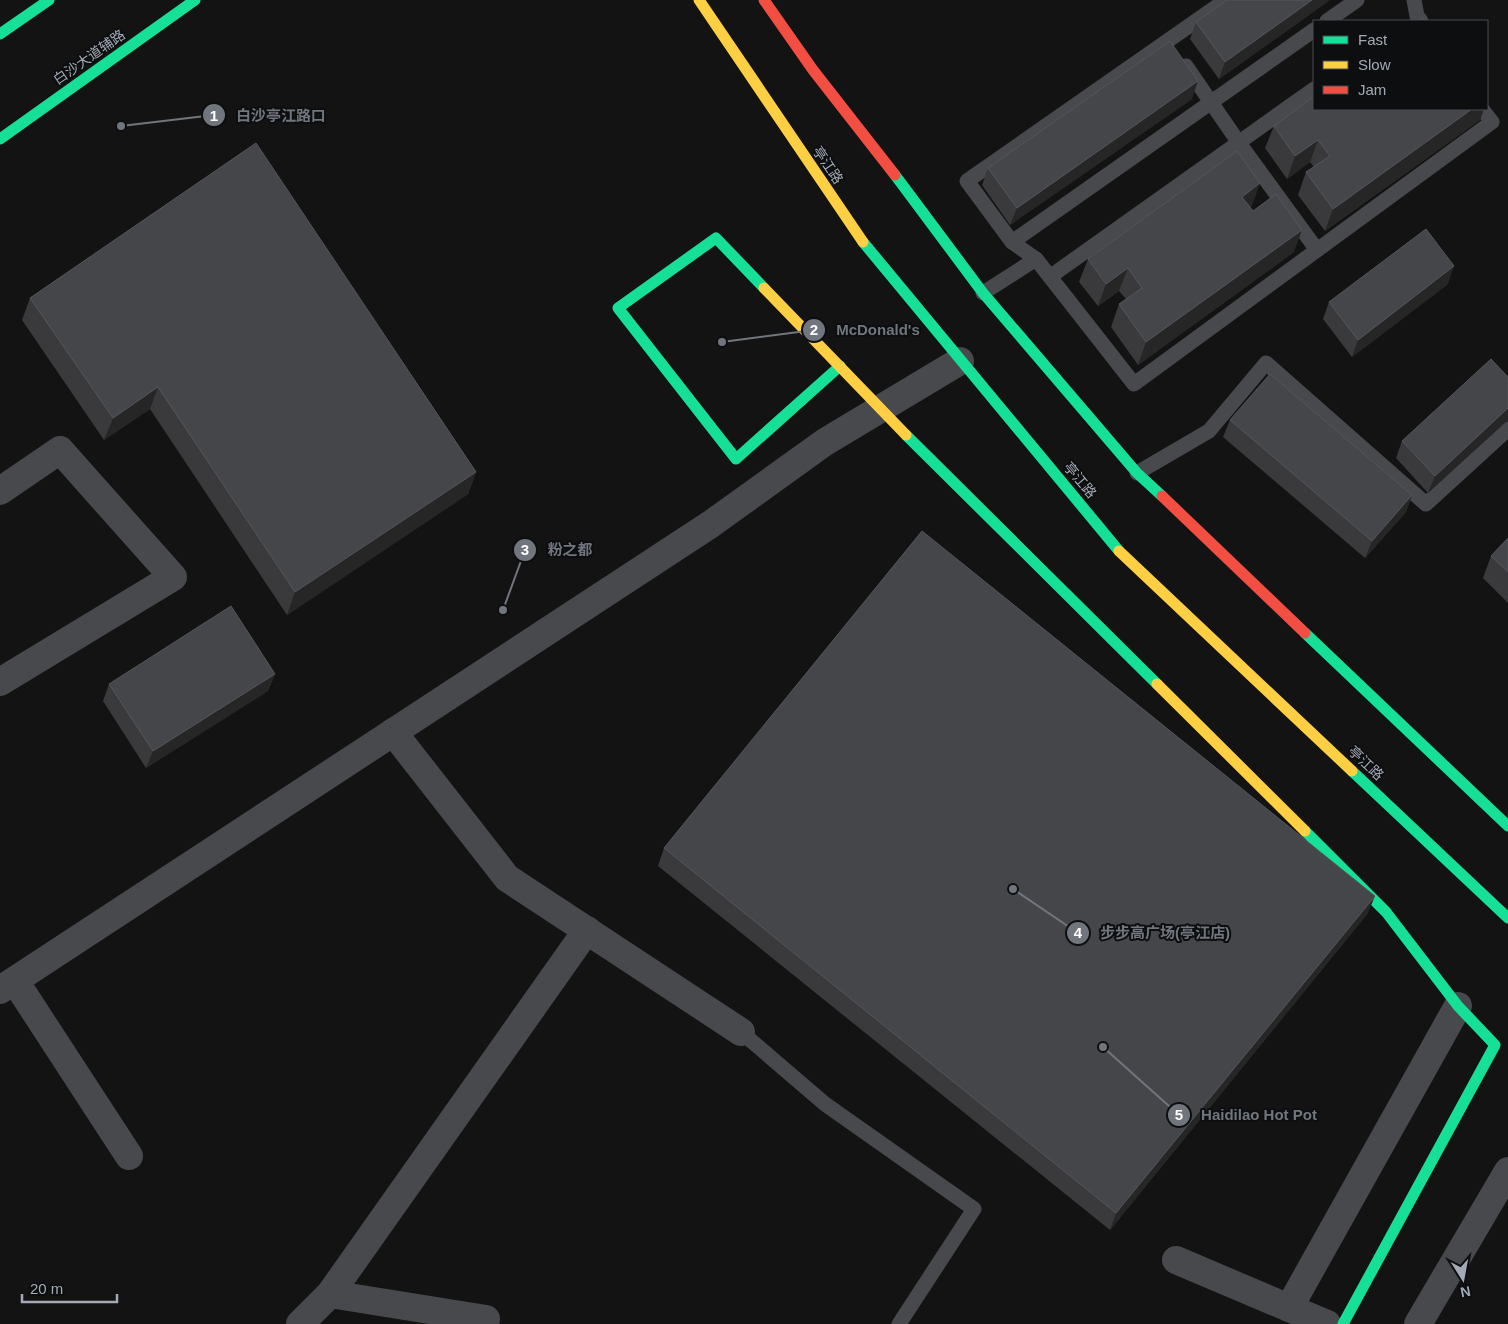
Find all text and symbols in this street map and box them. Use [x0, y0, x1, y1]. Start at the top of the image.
legend [1313, 20, 1488, 110]
street label: 白沙大道辅路 [50, 26, 128, 88]
text: Fast [1358, 31, 1388, 48]
text: Slow [1358, 56, 1391, 73]
text: Jam [1358, 81, 1386, 98]
callout: 白沙亭江路口 [201, 100, 336, 130]
text: 1 [210, 107, 218, 124]
text: 白沙亭江路口 [236, 107, 326, 124]
street label: 亭江路 [810, 143, 846, 187]
callout: McDonald's [801, 315, 930, 345]
text: 2 [810, 321, 818, 338]
text: McDonald's [836, 321, 920, 338]
street label: 亭江路 [1060, 459, 1100, 501]
callout: 粉之都 [512, 535, 602, 565]
text: 3 [521, 541, 529, 558]
text: 粉之都 [547, 541, 593, 558]
street label: 亭江路 [1345, 743, 1387, 783]
callout: 步步高广场(亭江店) [1065, 918, 1240, 948]
text: 4 [1074, 924, 1083, 941]
text: 步步高广场(亭江店) [1100, 924, 1230, 941]
callout: Haidilao Hot Pot [1166, 1100, 1327, 1130]
text: 5 [1175, 1106, 1183, 1123]
text: Haidilao Hot Pot [1201, 1106, 1317, 1123]
north arrow [1438, 1254, 1488, 1304]
scale bar [22, 1272, 118, 1304]
text: 20 m [30, 1280, 63, 1297]
text: N [1459, 1283, 1472, 1301]

